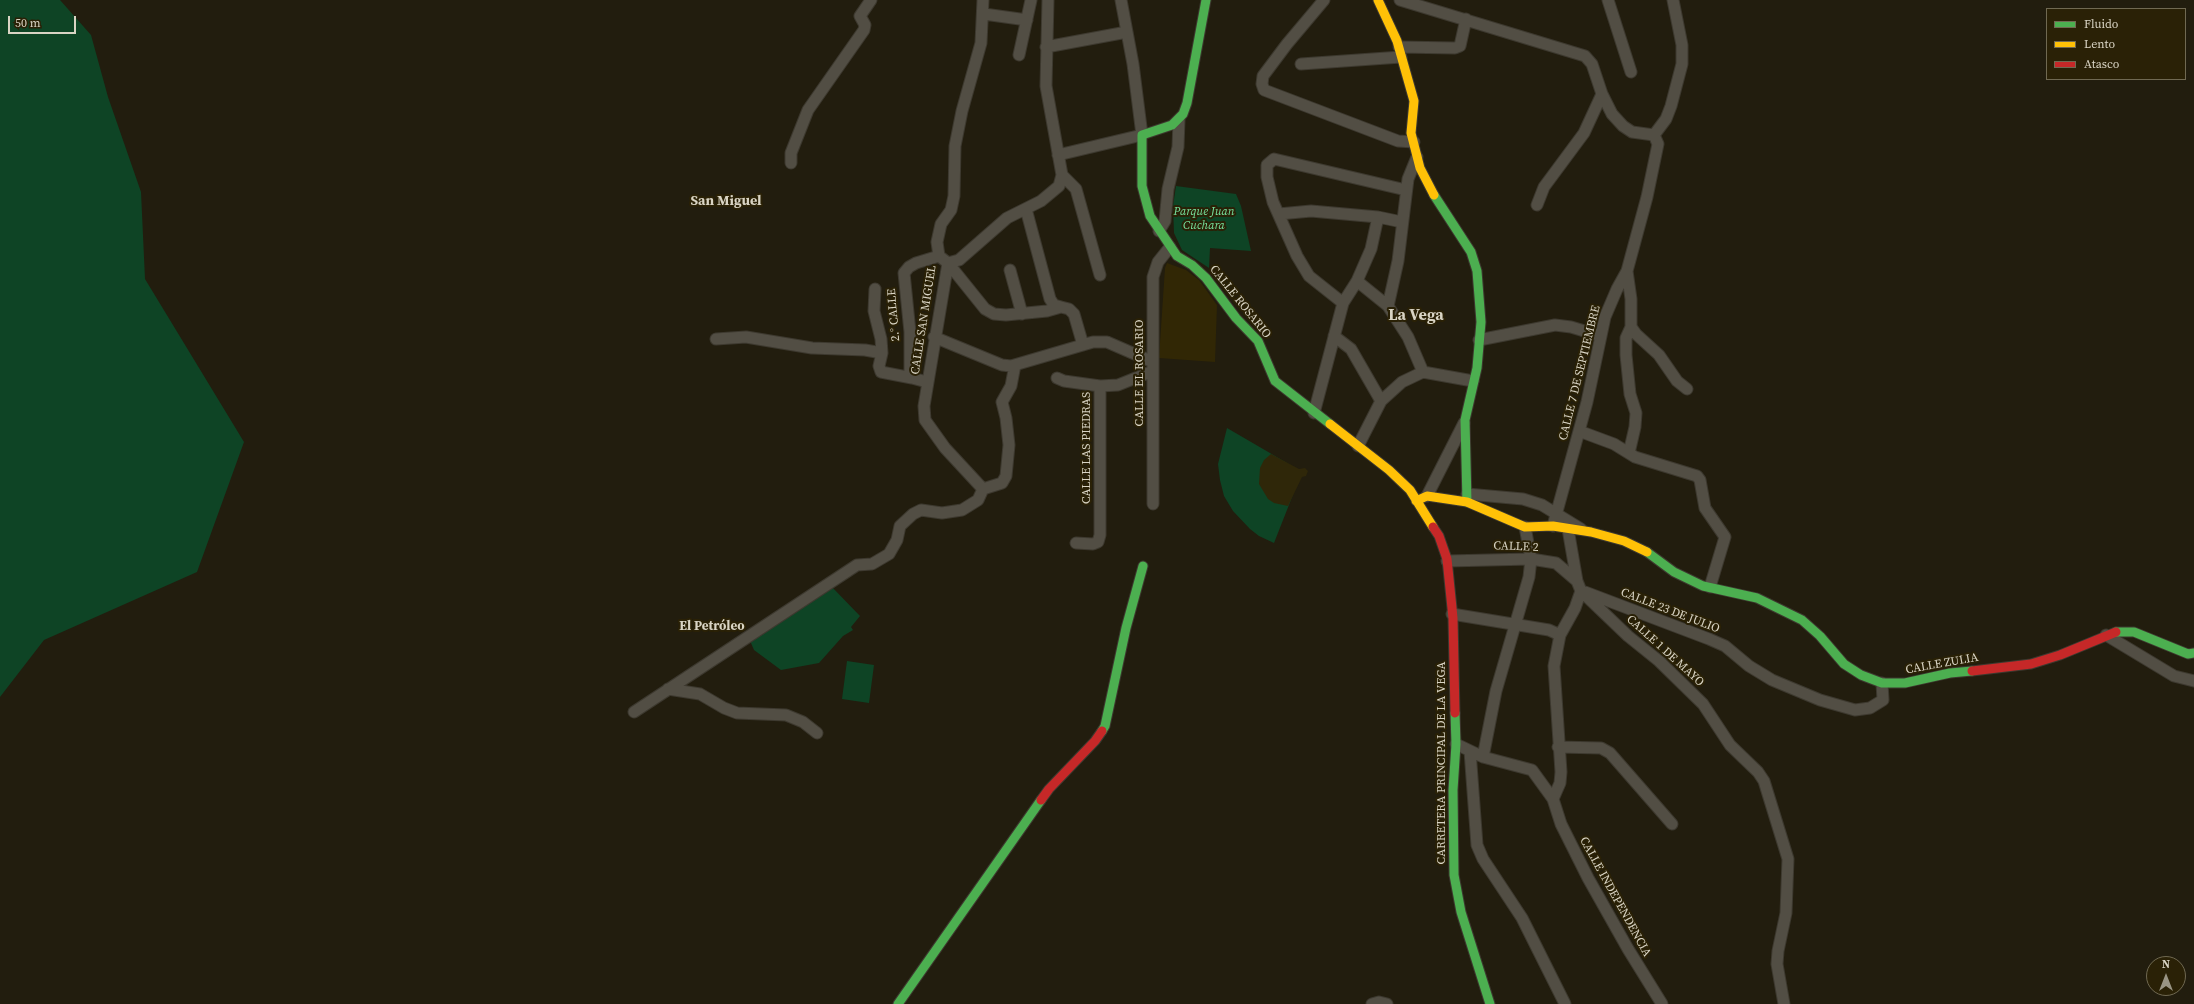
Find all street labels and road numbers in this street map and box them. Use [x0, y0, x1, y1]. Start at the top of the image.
street label: CALLE ROSARIO [1206, 263, 1274, 341]
street label: CALLE SAN MIGUEL [908, 264, 940, 376]
street label: 2.° CALLE [885, 288, 903, 342]
street label: CALLE 7 DE SEPTIEMBRE [1556, 304, 1604, 442]
street label: CALLE EL ROSARIO [1133, 320, 1147, 426]
street label: CALLE LAS PIEDRAS [1080, 392, 1094, 504]
street label: CALLE 2 [1493, 539, 1539, 555]
street label: CALLE 23 DE JULIO [1618, 585, 1722, 637]
street label: CALLE 1 DE MAYO [1623, 612, 1707, 690]
street label: CALLE ZULIA [1905, 651, 1979, 677]
street label: CARRETERA PRINCIPAL DE LA VEGA [1435, 662, 1449, 864]
street label: CALLE INDEPENDENCIA [1576, 835, 1654, 959]

